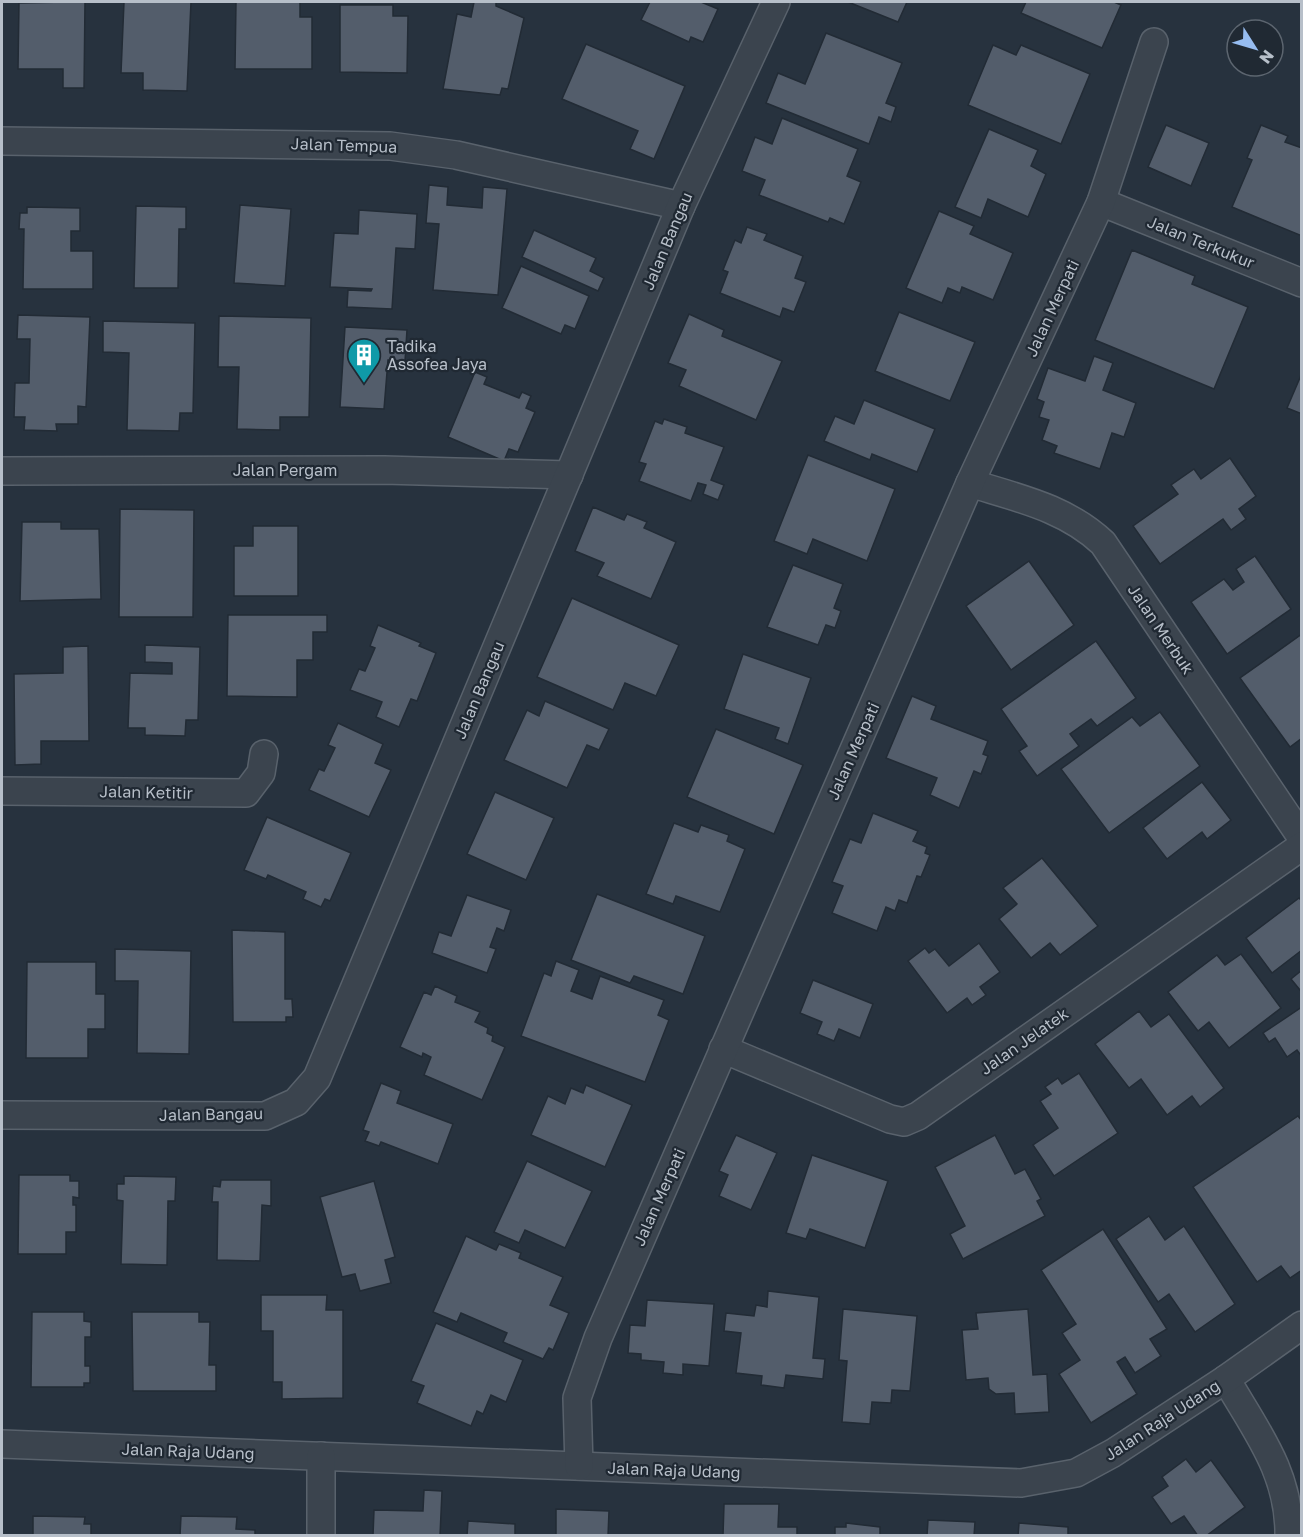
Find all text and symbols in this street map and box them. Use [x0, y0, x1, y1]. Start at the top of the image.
north arrow [1225, 18, 1285, 78]
text: N [1255, 46, 1279, 68]
street label: Jalan Tempua [290, 133, 398, 157]
street label: Jalan Bangau [637, 189, 697, 293]
street label: Jalan Terkukur [1145, 211, 1257, 273]
street label: Jalan Merpati [1021, 256, 1083, 360]
place label: Tadika Assofea Jaya [387, 336, 487, 374]
building icon: Tadika Assofea Jaya [346, 337, 382, 384]
street label: Jalan Pergam [233, 460, 337, 480]
street label: Jalan Merbuk [1124, 580, 1198, 678]
street label: Jalan Bangau [449, 638, 509, 742]
street label: Jalan Merpati [823, 699, 883, 803]
street label: Jalan Ketitir [99, 781, 193, 803]
street label: Jalan Jelatek [976, 1003, 1072, 1079]
street label: Jalan Bangau [159, 1103, 263, 1125]
street label: Jalan Merpati [629, 1145, 689, 1249]
street label: Jalan Raja Udang [1101, 1375, 1223, 1465]
street label: Jalan Raja Udang [121, 1439, 255, 1463]
street label: Jalan Raja Udang [607, 1458, 741, 1482]

